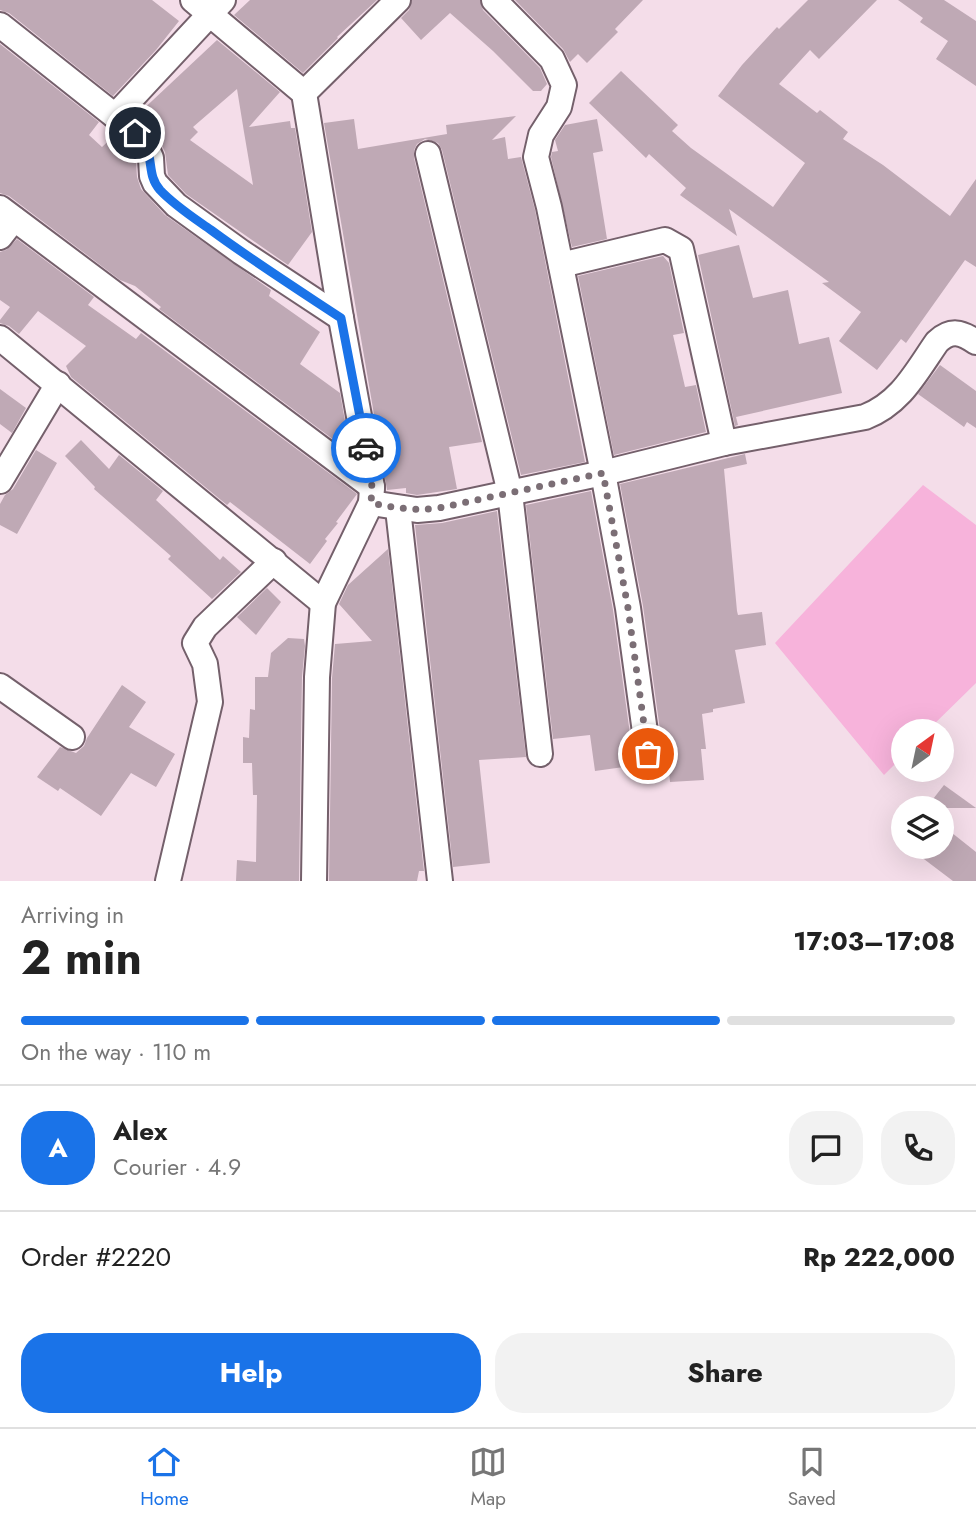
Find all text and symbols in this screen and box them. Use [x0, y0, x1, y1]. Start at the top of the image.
pin [105, 103, 165, 163]
icon: home [116, 114, 154, 152]
courier [331, 413, 401, 483]
icon: car [347, 429, 385, 467]
north arrow [891, 719, 954, 782]
map controls [891, 719, 954, 859]
pin [618, 724, 678, 784]
icon: bag [629, 735, 667, 773]
button: layers [891, 796, 954, 859]
text: Arriving in [21, 898, 124, 932]
text: 17:03–17:08 [793, 922, 955, 960]
text: 2 min [21, 925, 142, 991]
text: On the way · 110 m [21, 1035, 211, 1069]
button: chat [789, 1111, 863, 1185]
button: phone [881, 1111, 955, 1185]
text: Alex [113, 1112, 167, 1150]
text: A [48, 1129, 68, 1167]
text: Courier · 4.9 [113, 1150, 241, 1184]
text: Order #2220 [21, 1238, 171, 1276]
text: Rp 222,000 [803, 1238, 955, 1276]
button: Help [21, 1333, 481, 1413]
button: Share [495, 1333, 955, 1413]
tab: Home [140, 1443, 189, 1512]
tab: Map [469, 1443, 507, 1512]
tab: Saved [788, 1443, 836, 1512]

